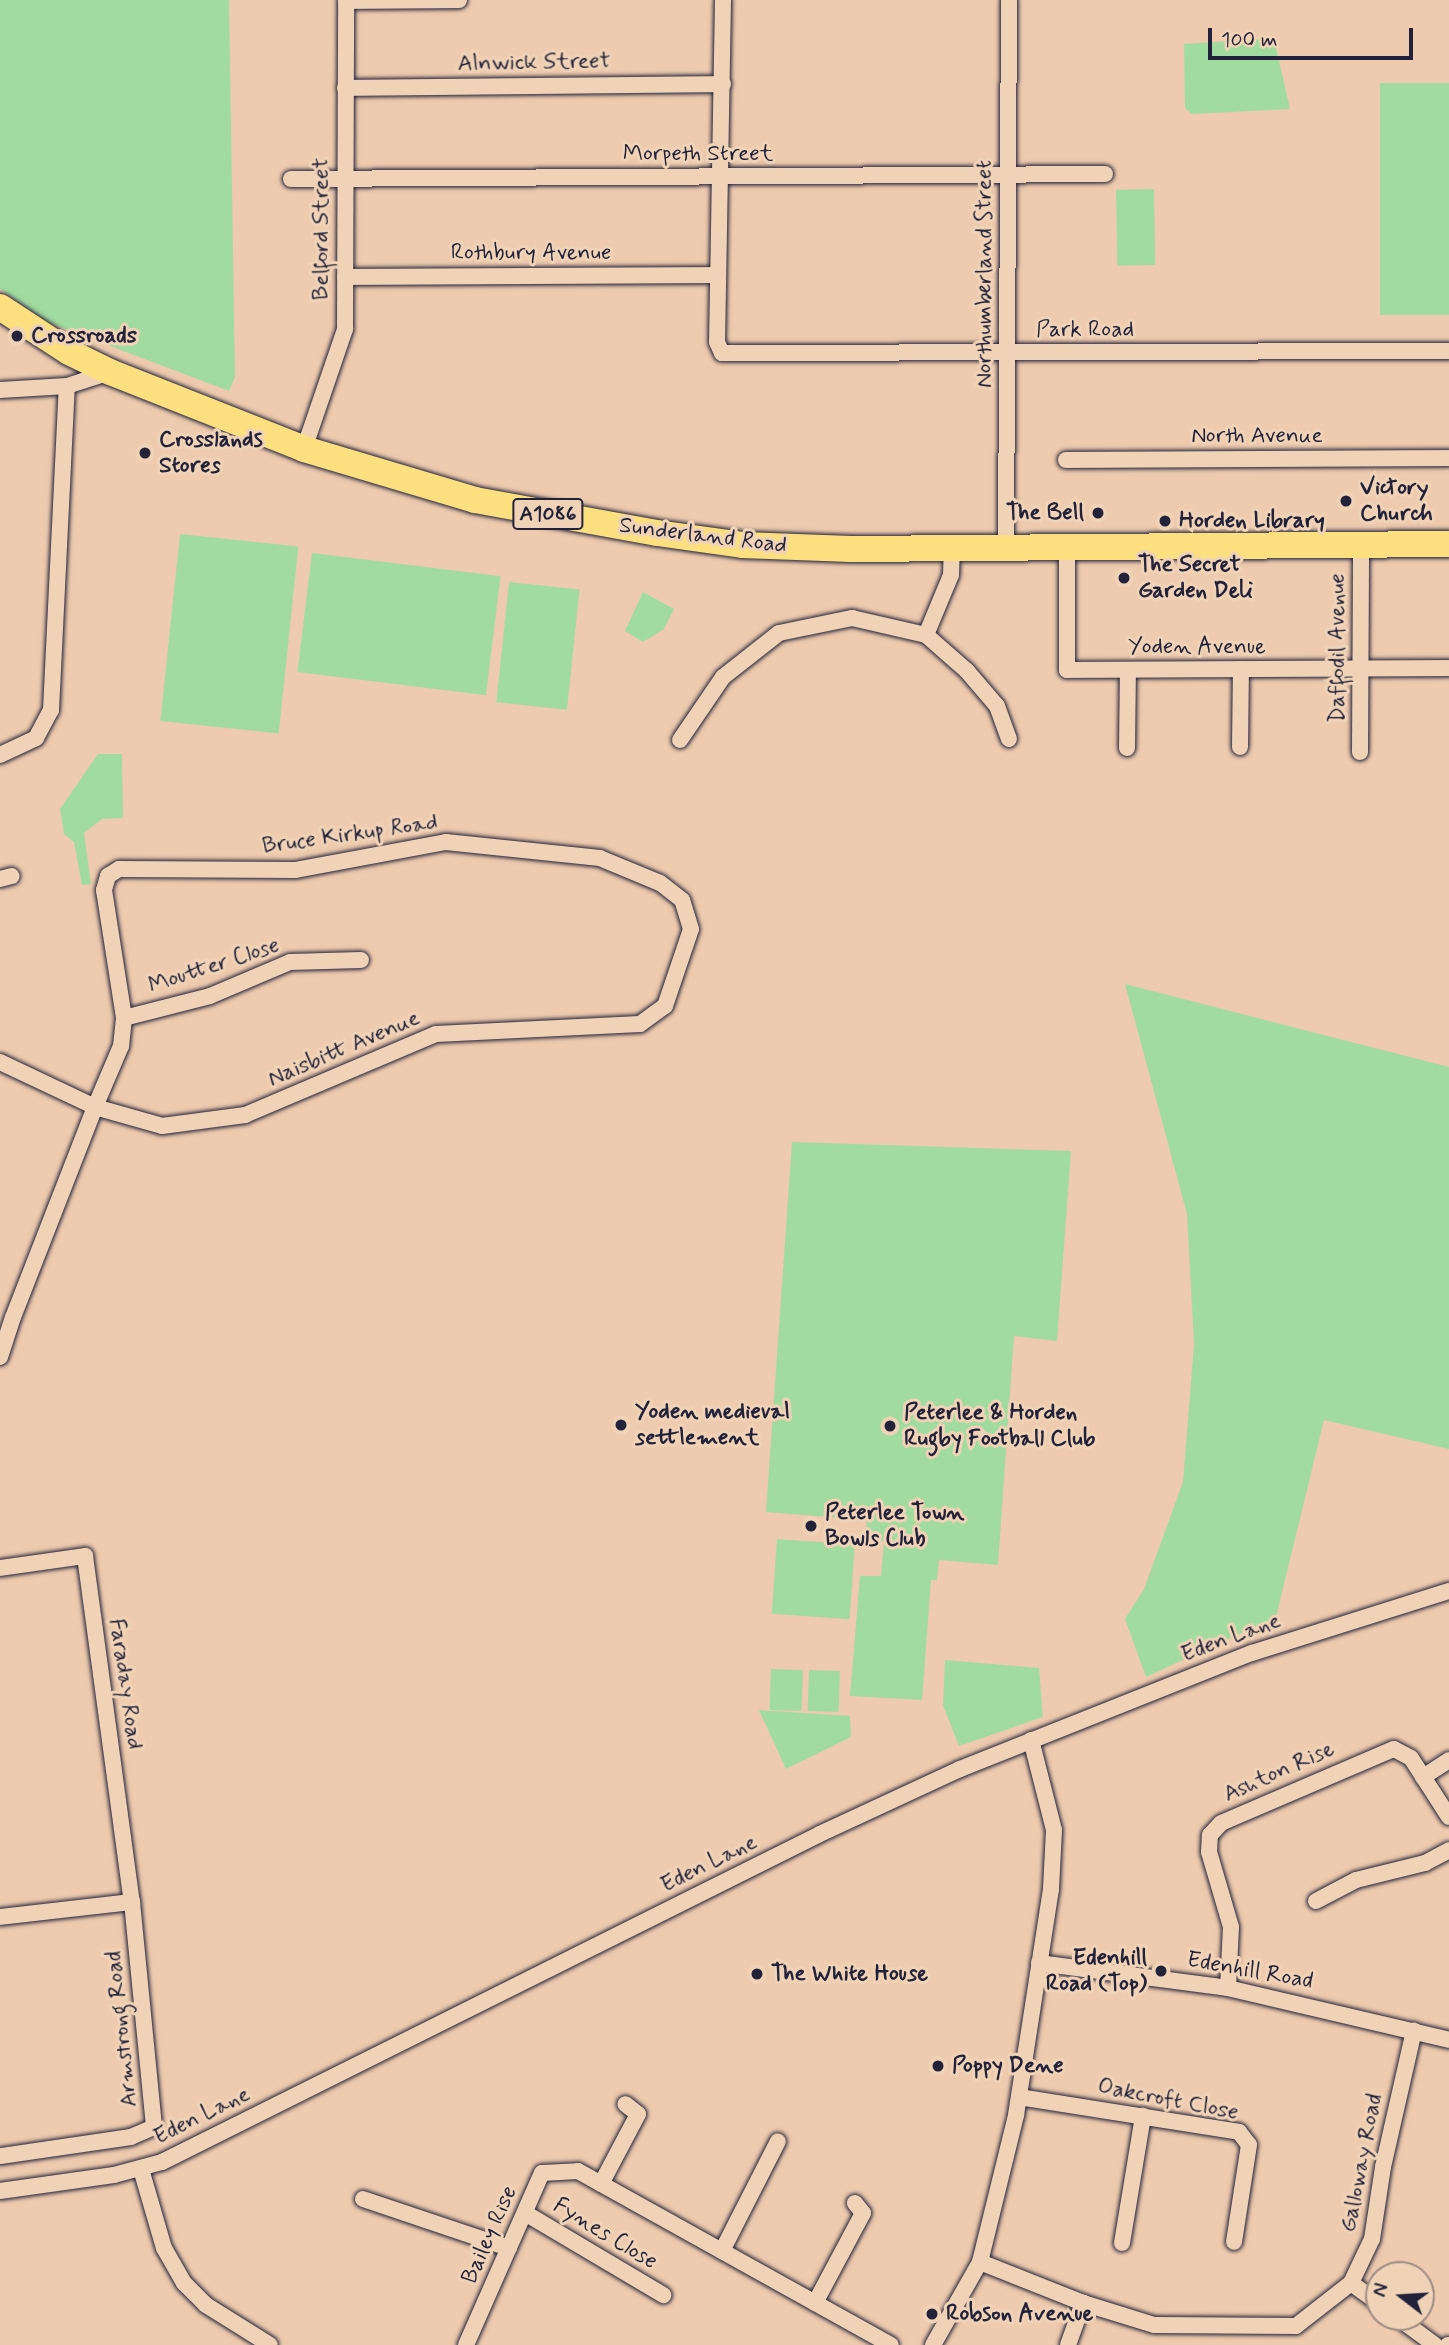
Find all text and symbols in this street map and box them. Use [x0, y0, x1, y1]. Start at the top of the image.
scale bar [1211, 14, 1416, 58]
text: 100 m [1221, 26, 1277, 54]
street label: Alnwick Street [458, 48, 610, 78]
street label: Morpeth Street [623, 140, 773, 168]
street label: Belford Street [308, 158, 336, 300]
street label: Northumberland Street [971, 158, 999, 390]
street label: Rothbury Avenue [449, 239, 613, 267]
street label: Park Road [1036, 316, 1134, 344]
place label: Crossroads [31, 322, 137, 350]
marker: Crossroads [9, 328, 25, 344]
street label: North Avenue [1191, 422, 1323, 450]
place label: Crosslands Stores [159, 426, 263, 480]
marker: Crosslands Stores [137, 445, 153, 461]
place label: Victory Church [1360, 474, 1433, 528]
marker: Victory Church [1338, 493, 1354, 509]
road number: A1086 [511, 496, 585, 532]
place label: The Bell [1007, 499, 1084, 527]
marker: The Bell [1090, 505, 1106, 521]
place label: Horden Library [1179, 507, 1329, 535]
street label: Sunderland Road [618, 512, 788, 560]
marker: Horden Library [1157, 513, 1173, 529]
place label: The Secret Garden Deli [1138, 551, 1253, 605]
marker: The Secret Garden Deli [1116, 570, 1132, 586]
street label: Daffodil Avenue [1324, 571, 1352, 725]
street label: Yoden Avenue [1126, 633, 1268, 661]
street label: Bruce Kirkup Road [263, 809, 437, 861]
street label: Moutter Close [143, 931, 285, 1001]
street label: Naisbitt Avenue [264, 1005, 424, 1093]
place label: Yoden medieval settlement [635, 1398, 789, 1452]
place label: Peterlee & Horden Rugby Football Club [904, 1399, 1095, 1453]
marker: Yoden medieval settlement [613, 1417, 629, 1433]
marker: Peterlee & Horden Rugby Football Club [882, 1418, 898, 1434]
place label: Peterlee Town Bowls Club [825, 1499, 965, 1553]
marker: Peterlee Town Bowls Club [803, 1518, 819, 1534]
street label: Eden Lane [1178, 1607, 1284, 1669]
street label: Faraday Road [102, 1617, 148, 1751]
street label: Ashton Rise [1221, 1736, 1337, 1808]
street label: Eden Lane [657, 1829, 761, 1899]
place label: Edenhill Road (Top) [1046, 1944, 1147, 1998]
street label: Edenhill Road [1185, 1946, 1315, 1996]
street label: Armstrong Road [100, 1950, 144, 2108]
place label: The White House [771, 1960, 933, 1988]
marker: Edenhill Road (Top) [1153, 1963, 1169, 1979]
marker: The White House [749, 1966, 765, 1982]
place label: Poppy Dene [952, 2052, 1058, 2080]
marker: Poppy Dene [930, 2058, 946, 2074]
street label: Oakcroft Close [1095, 2073, 1241, 2127]
street label: Eden Lane [150, 2081, 254, 2151]
street label: Galloway Road [1335, 2092, 1389, 2234]
street label: Bailey Rise [456, 2182, 524, 2288]
street label: Fynes Close [546, 2191, 664, 2277]
north arrow [1365, 2261, 1435, 2331]
text: N [1368, 2281, 1395, 2300]
place label: Robson Avenue [946, 2300, 1091, 2328]
marker: Robson Avenue [924, 2306, 940, 2322]

